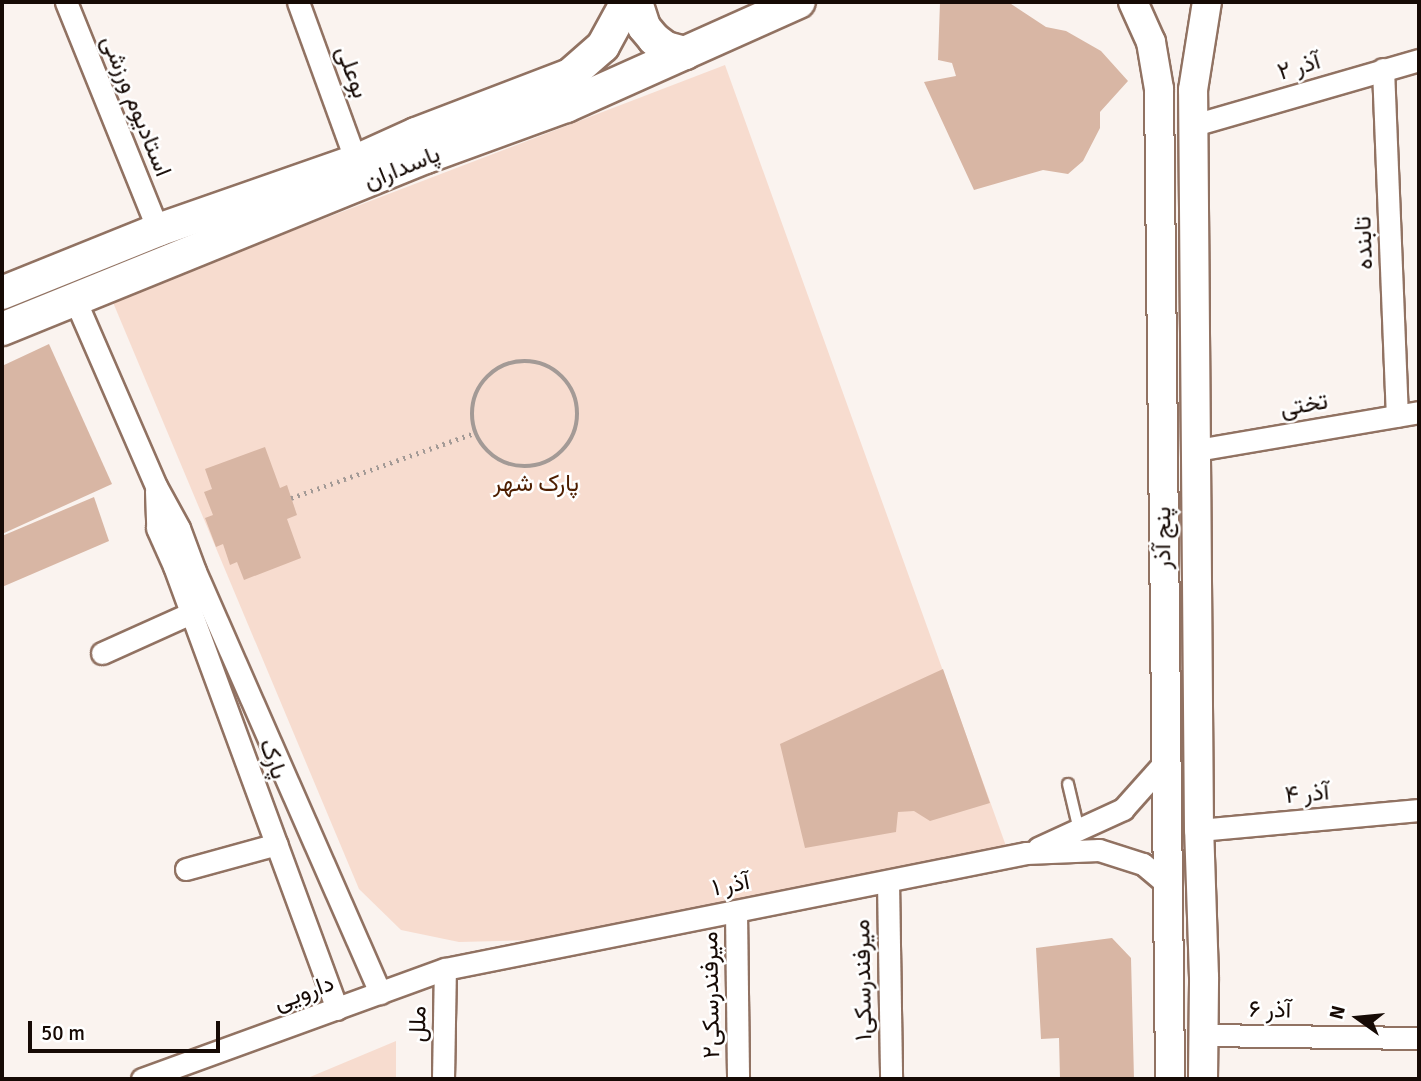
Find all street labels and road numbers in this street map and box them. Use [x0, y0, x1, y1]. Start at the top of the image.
street label: استادیوم ورزشی [95, 31, 177, 181]
street label: بوعلی [329, 42, 375, 102]
street label: ۲ آذر [1274, 47, 1324, 87]
street label: پاسداران [360, 140, 444, 196]
street label: تابنده [1349, 216, 1379, 270]
street label: تختی [1278, 387, 1330, 423]
street label: پنج آذر [1149, 507, 1177, 569]
street label: پارک [252, 735, 294, 783]
street label: آذر ۴ [1284, 778, 1330, 810]
street label: ۱ آذر [710, 867, 752, 903]
street label: میرفندرسکی۱ [848, 919, 878, 1041]
street label: میرفندرسکی۲ [695, 931, 727, 1059]
street label: دارویی [270, 969, 338, 1017]
street label: آذر ۶ [1249, 995, 1291, 1025]
street label: ملل [403, 1005, 433, 1043]

